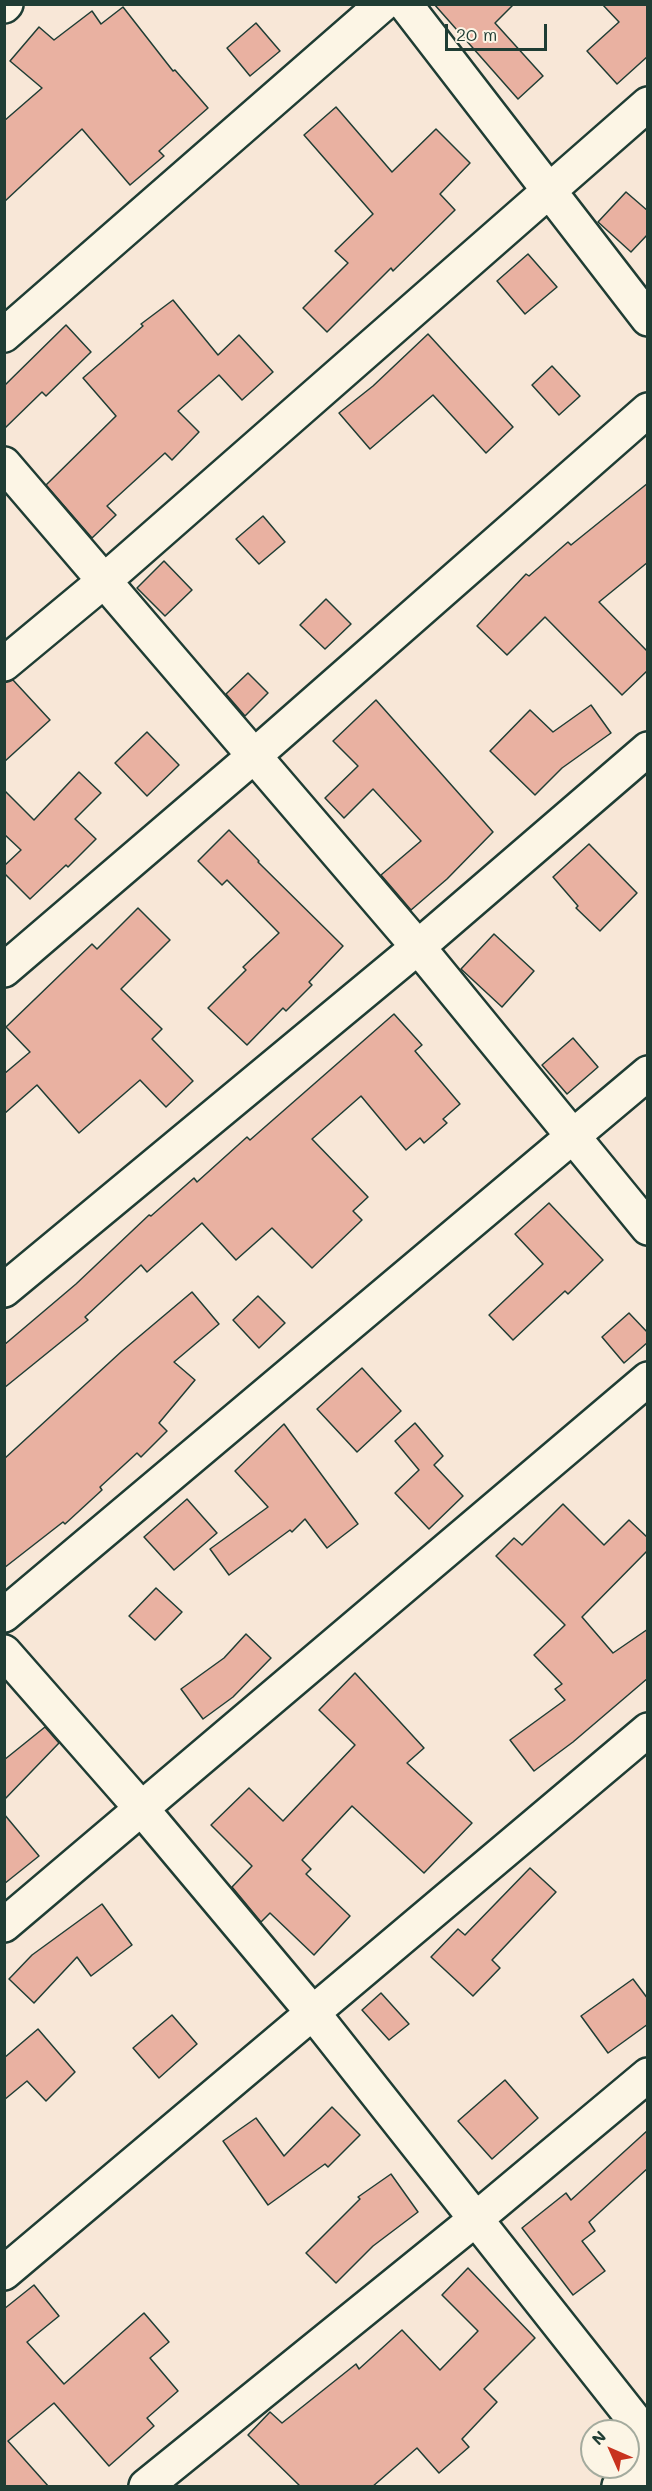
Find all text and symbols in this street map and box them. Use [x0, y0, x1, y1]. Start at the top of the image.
scale bar [448, 12, 550, 50]
text: 20 m [456, 22, 497, 46]
north arrow [580, 2419, 640, 2479]
text: N [587, 2426, 610, 2449]

